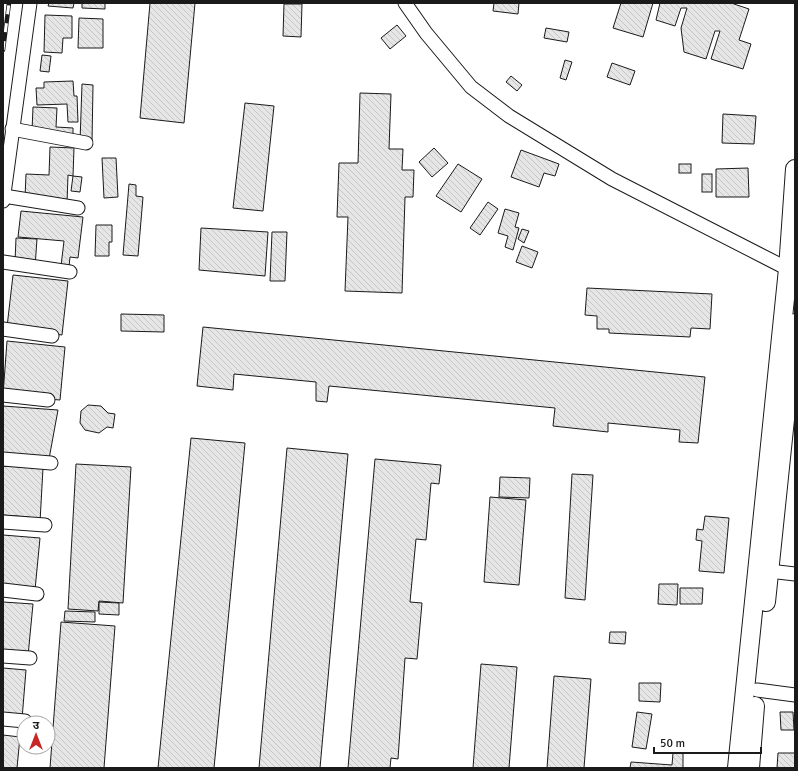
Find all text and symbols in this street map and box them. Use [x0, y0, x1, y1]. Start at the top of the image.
north arrow [16, 715, 56, 755]
text: उ [33, 719, 40, 732]
scale bar [654, 729, 761, 755]
text: 50 m [660, 736, 685, 751]

